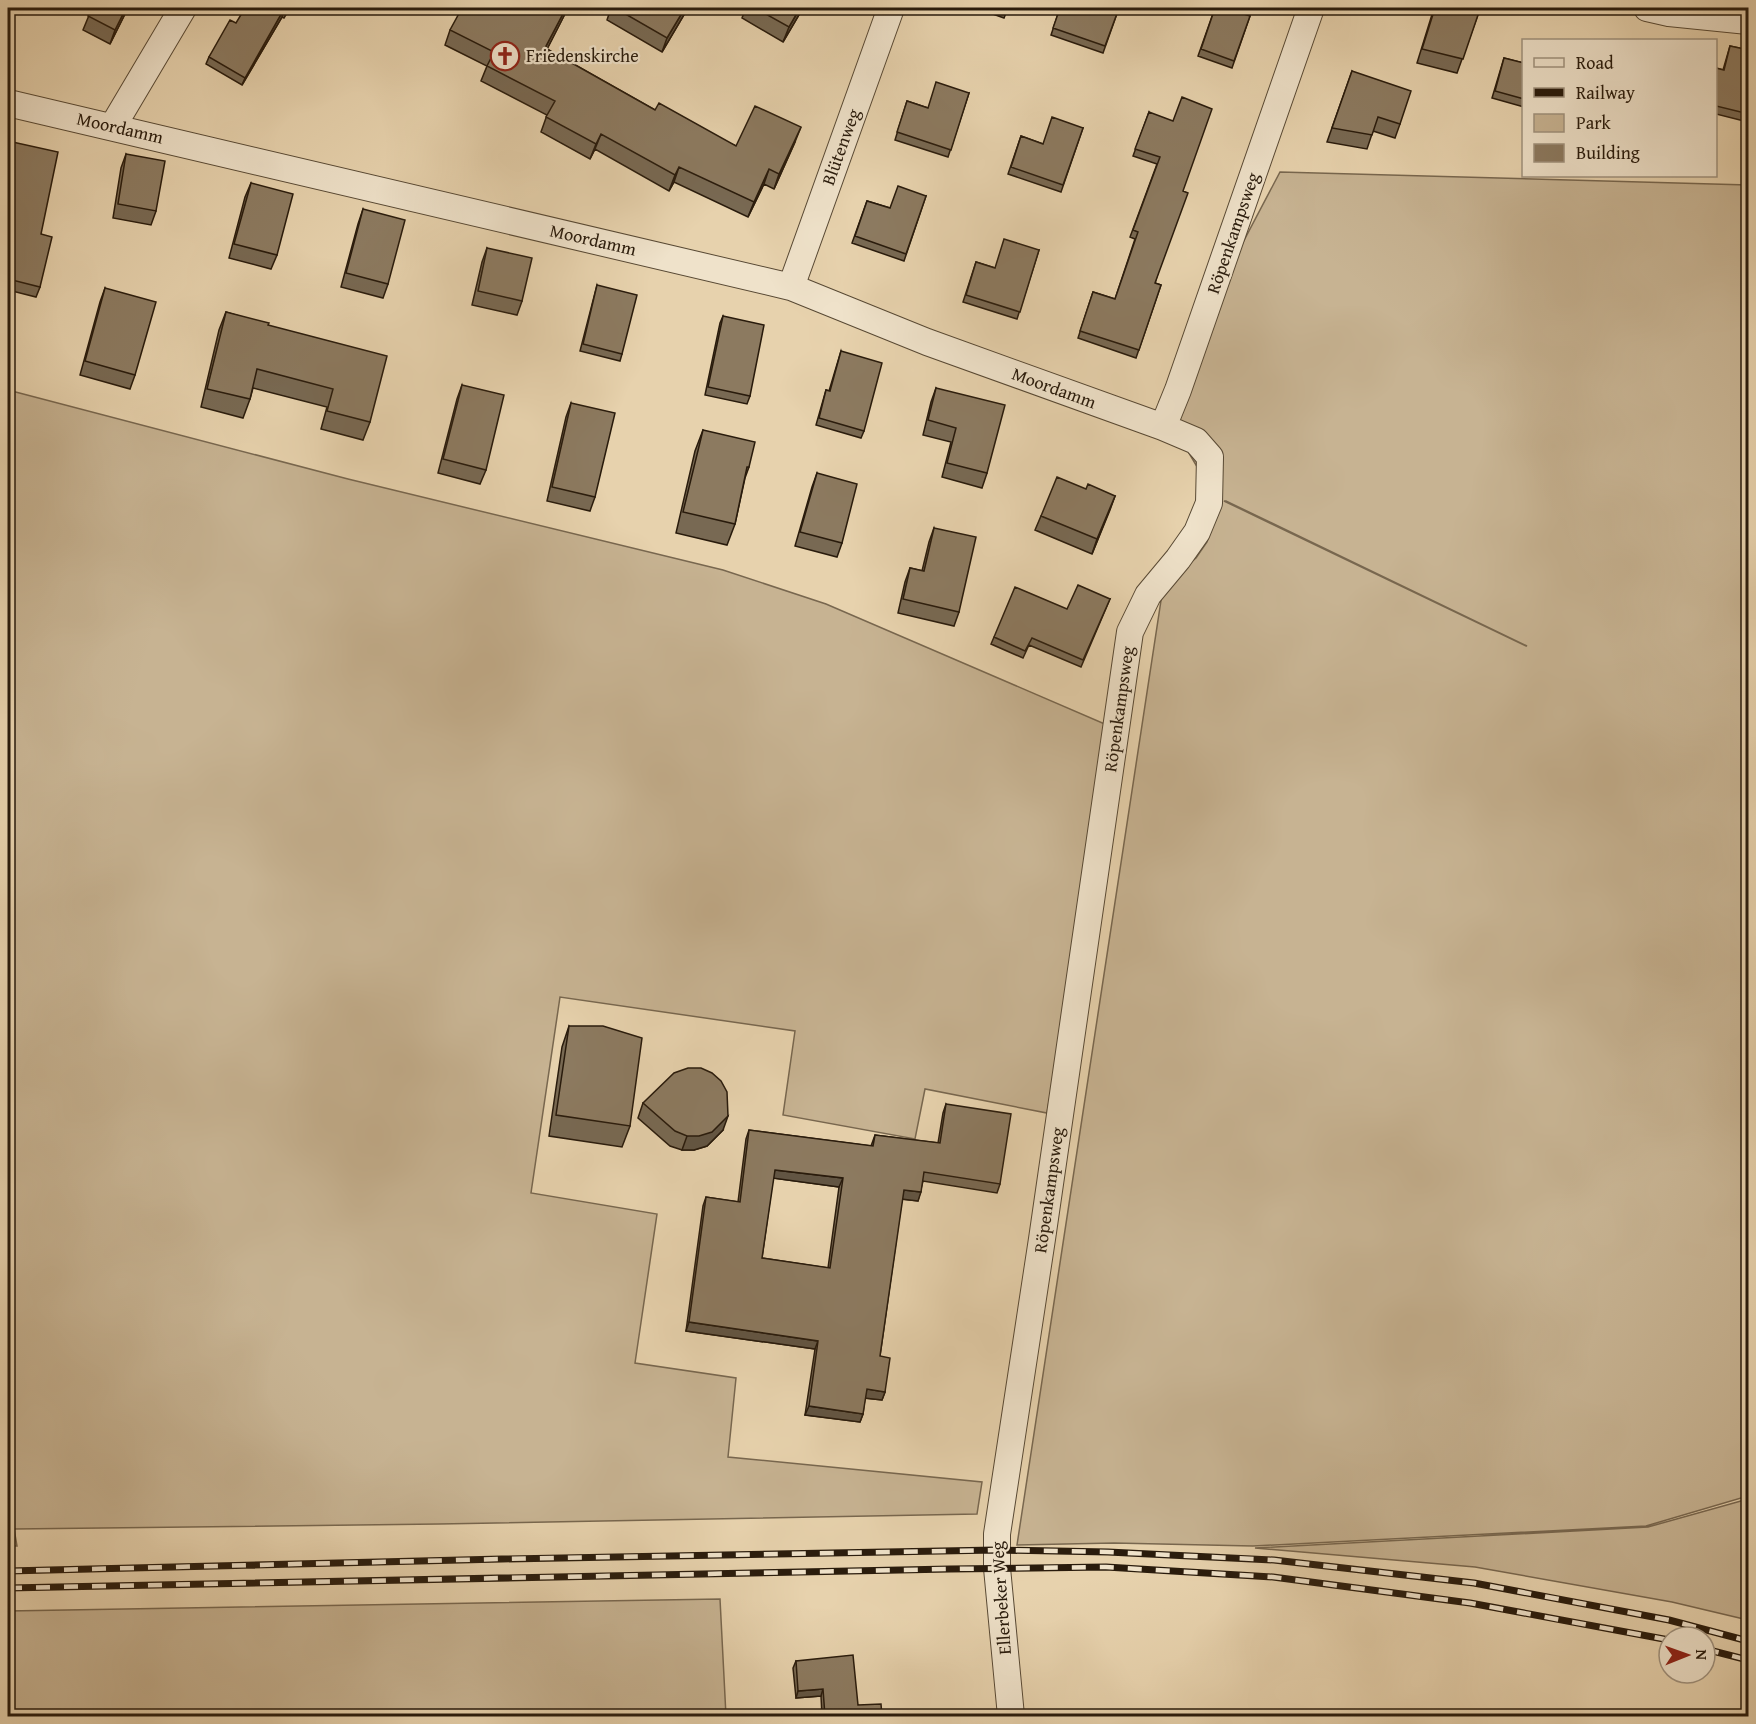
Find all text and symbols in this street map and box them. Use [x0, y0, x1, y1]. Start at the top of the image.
legend [1522, 39, 1717, 177]
church icon: Friedenskirche [489, 40, 521, 72]
place label: Friedenskirche [526, 42, 639, 69]
text: Road [1576, 49, 1614, 76]
text: Railway [1576, 79, 1635, 106]
street label: Moordamm [74, 104, 166, 151]
street label: Blütenweg [814, 105, 867, 189]
text: Park [1576, 109, 1612, 136]
text: Building [1576, 139, 1640, 166]
street label: Röpenkampsweg [1199, 168, 1266, 297]
street label: Moordamm [547, 216, 639, 263]
street label: Moordamm [1008, 360, 1100, 415]
street label: Röpenkampsweg [1096, 644, 1141, 774]
street label: Röpenkampsweg [1026, 1125, 1071, 1255]
street label: Ellerbeker Weg [983, 1540, 1018, 1656]
north arrow [1657, 1625, 1717, 1685]
text: N [1690, 1649, 1714, 1661]

